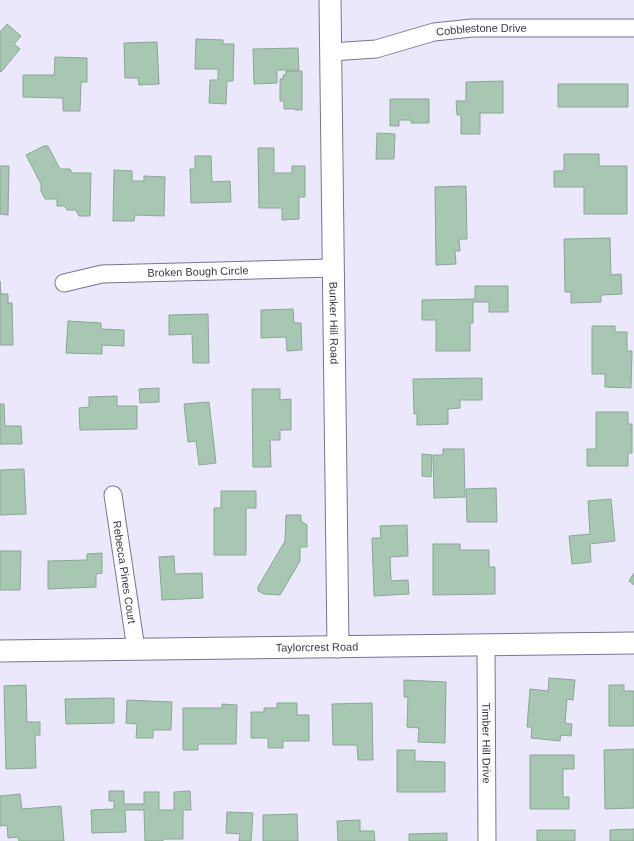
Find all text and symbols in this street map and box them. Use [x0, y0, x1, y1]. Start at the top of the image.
street label: Cobblestone Drive [436, 22, 527, 38]
street label: Broken Bough Circle [147, 264, 249, 279]
street label: Bunker Hill Road [327, 282, 341, 364]
street label: Rebecca Pines Court [111, 520, 138, 624]
street label: Taylorcrest Road [276, 640, 358, 654]
street label: Timber Hill Drive [480, 702, 493, 784]

